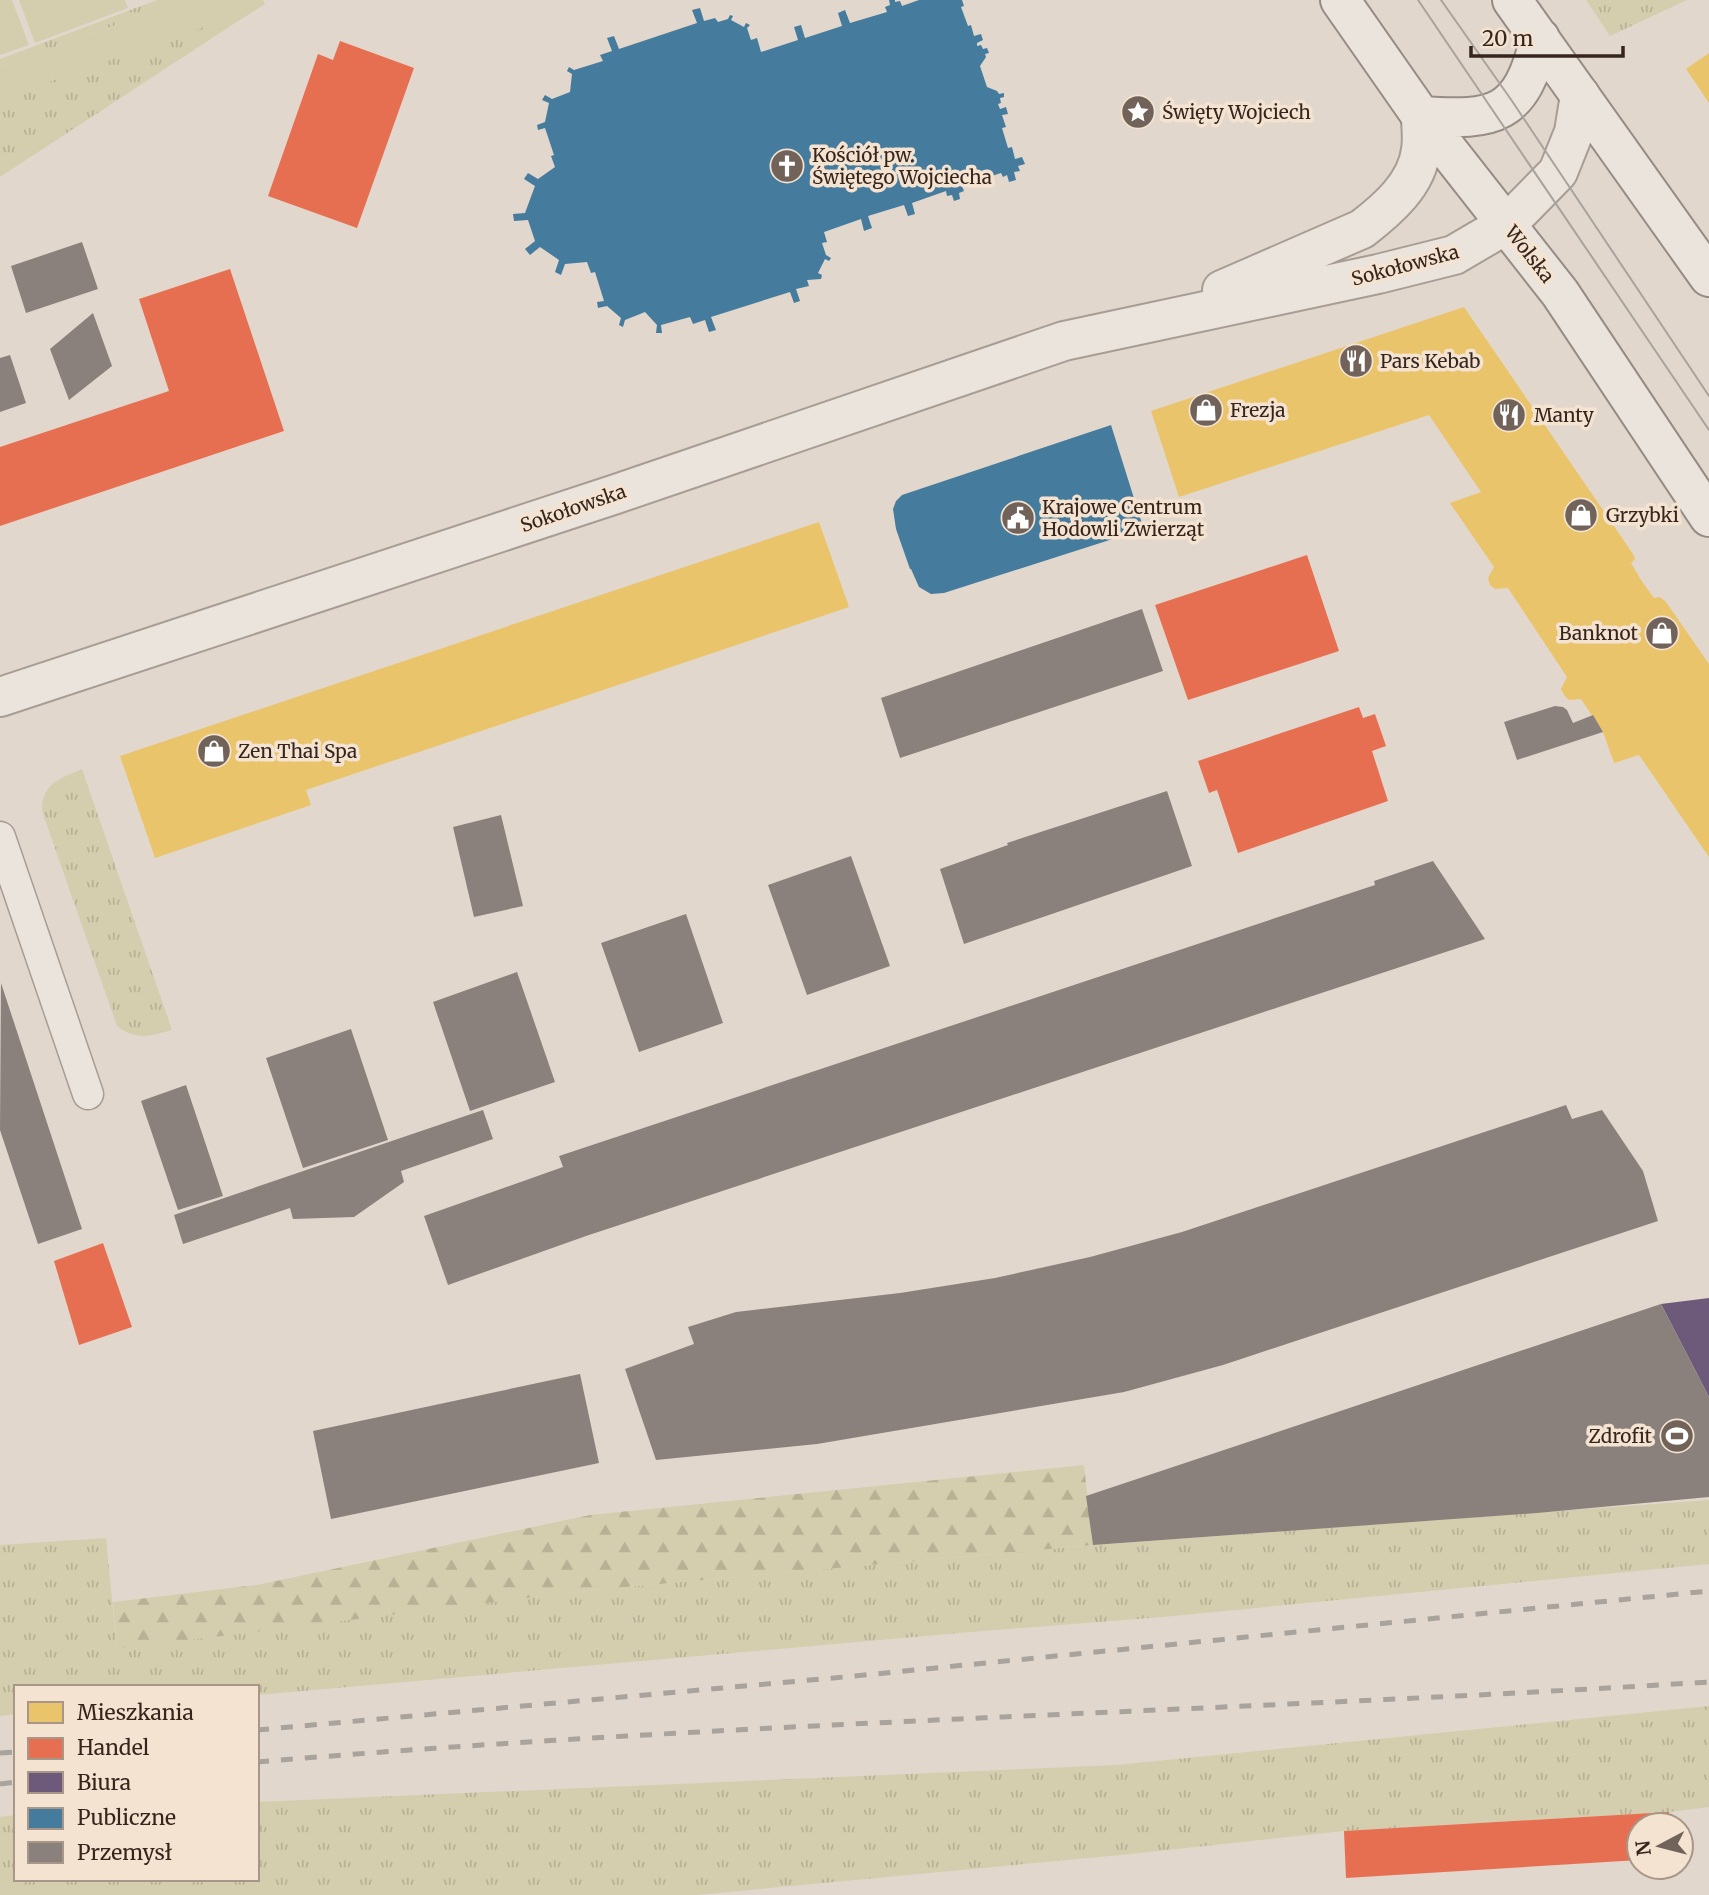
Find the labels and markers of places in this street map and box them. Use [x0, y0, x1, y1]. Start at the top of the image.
place icon: Święty Wojciech [1119, 93, 1157, 131]
place label: Święty Wojciech [1162, 100, 1311, 124]
place label: Kościół pw. Świętego Wojciecha [812, 143, 992, 189]
church icon: Kościół pw. Świętego Wojciecha [768, 147, 806, 185]
restaurant icon: Pars Kebab [1337, 342, 1375, 380]
place label: Pars Kebab [1380, 349, 1480, 373]
shop icon: Frezja [1187, 391, 1225, 429]
restaurant icon: Manty [1490, 396, 1528, 434]
place label: Frezja [1230, 398, 1286, 422]
place label: Manty [1534, 403, 1594, 427]
place label: Krajowe Centrum Hodowli Zwierząt [1042, 495, 1205, 541]
shop icon: Grzybki [1562, 496, 1600, 534]
public building icon: Krajowe Centrum Hodowli Zwierząt [999, 499, 1037, 537]
place label: Grzybki [1606, 503, 1679, 527]
shop icon: Banknot [1643, 614, 1681, 652]
place label: Banknot [1559, 621, 1639, 645]
shop icon: Zen Thai Spa [195, 732, 233, 770]
place label: Zen Thai Spa [238, 739, 357, 763]
sports icon: Zdrofit [1658, 1417, 1696, 1455]
place label: Zdrofit [1589, 1424, 1653, 1448]

